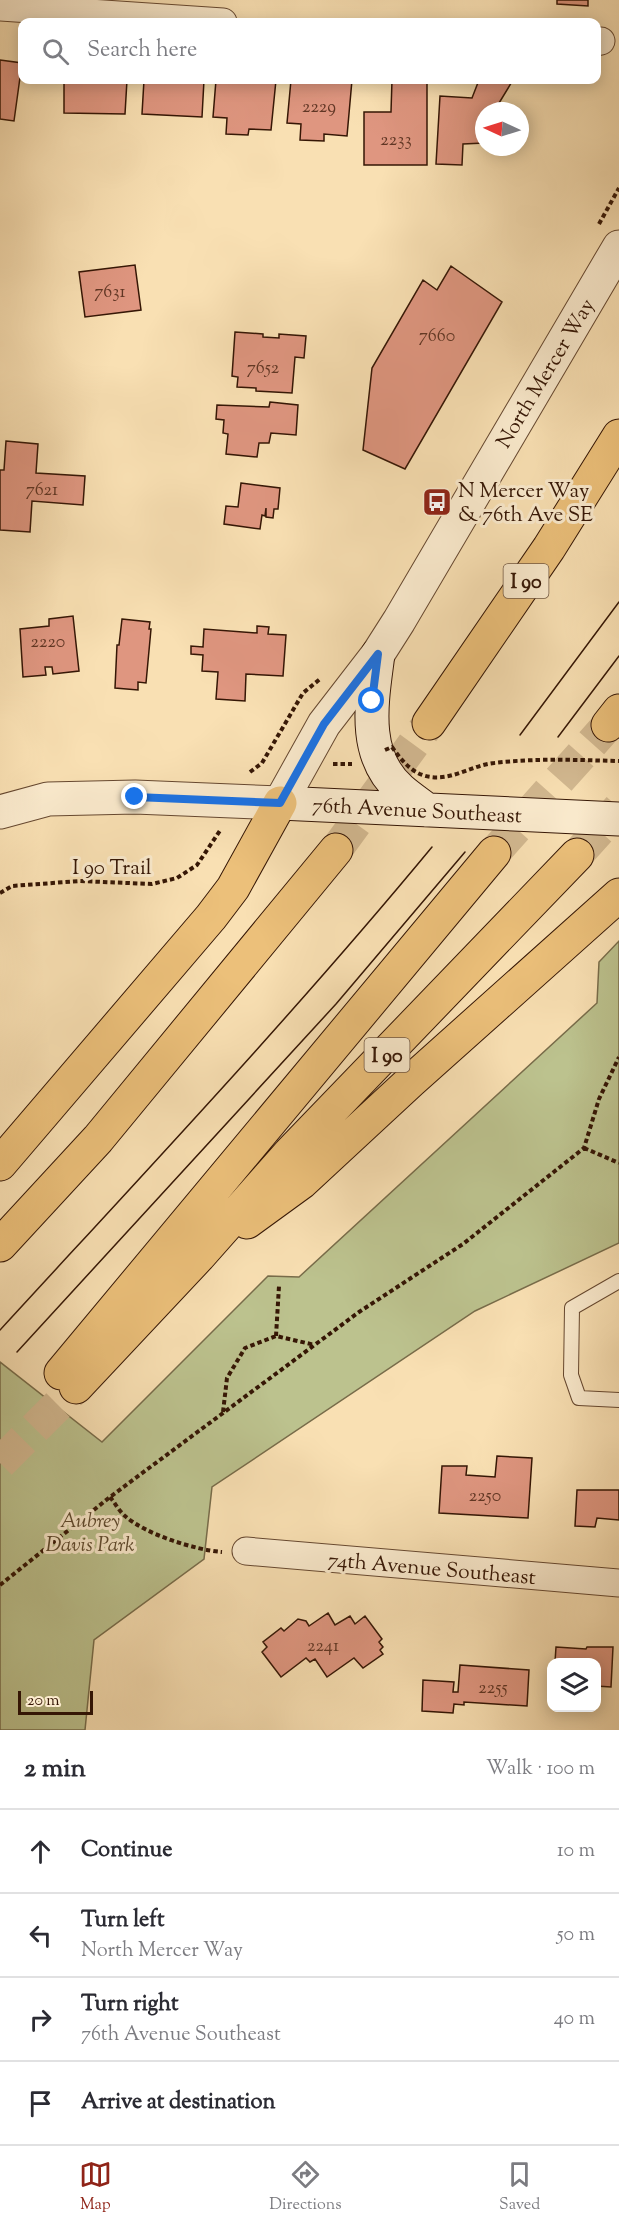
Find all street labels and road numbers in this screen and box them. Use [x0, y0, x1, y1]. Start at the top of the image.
street label: North Mercer Way [490, 293, 604, 455]
road number: I 90 [504, 564, 548, 598]
street label: 76th Avenue Southeast [311, 792, 522, 832]
street label: I 90 Trail [72, 854, 152, 884]
road number: I 90 [364, 1038, 410, 1072]
street label: 74th Avenue Southeast [327, 1546, 537, 1594]

